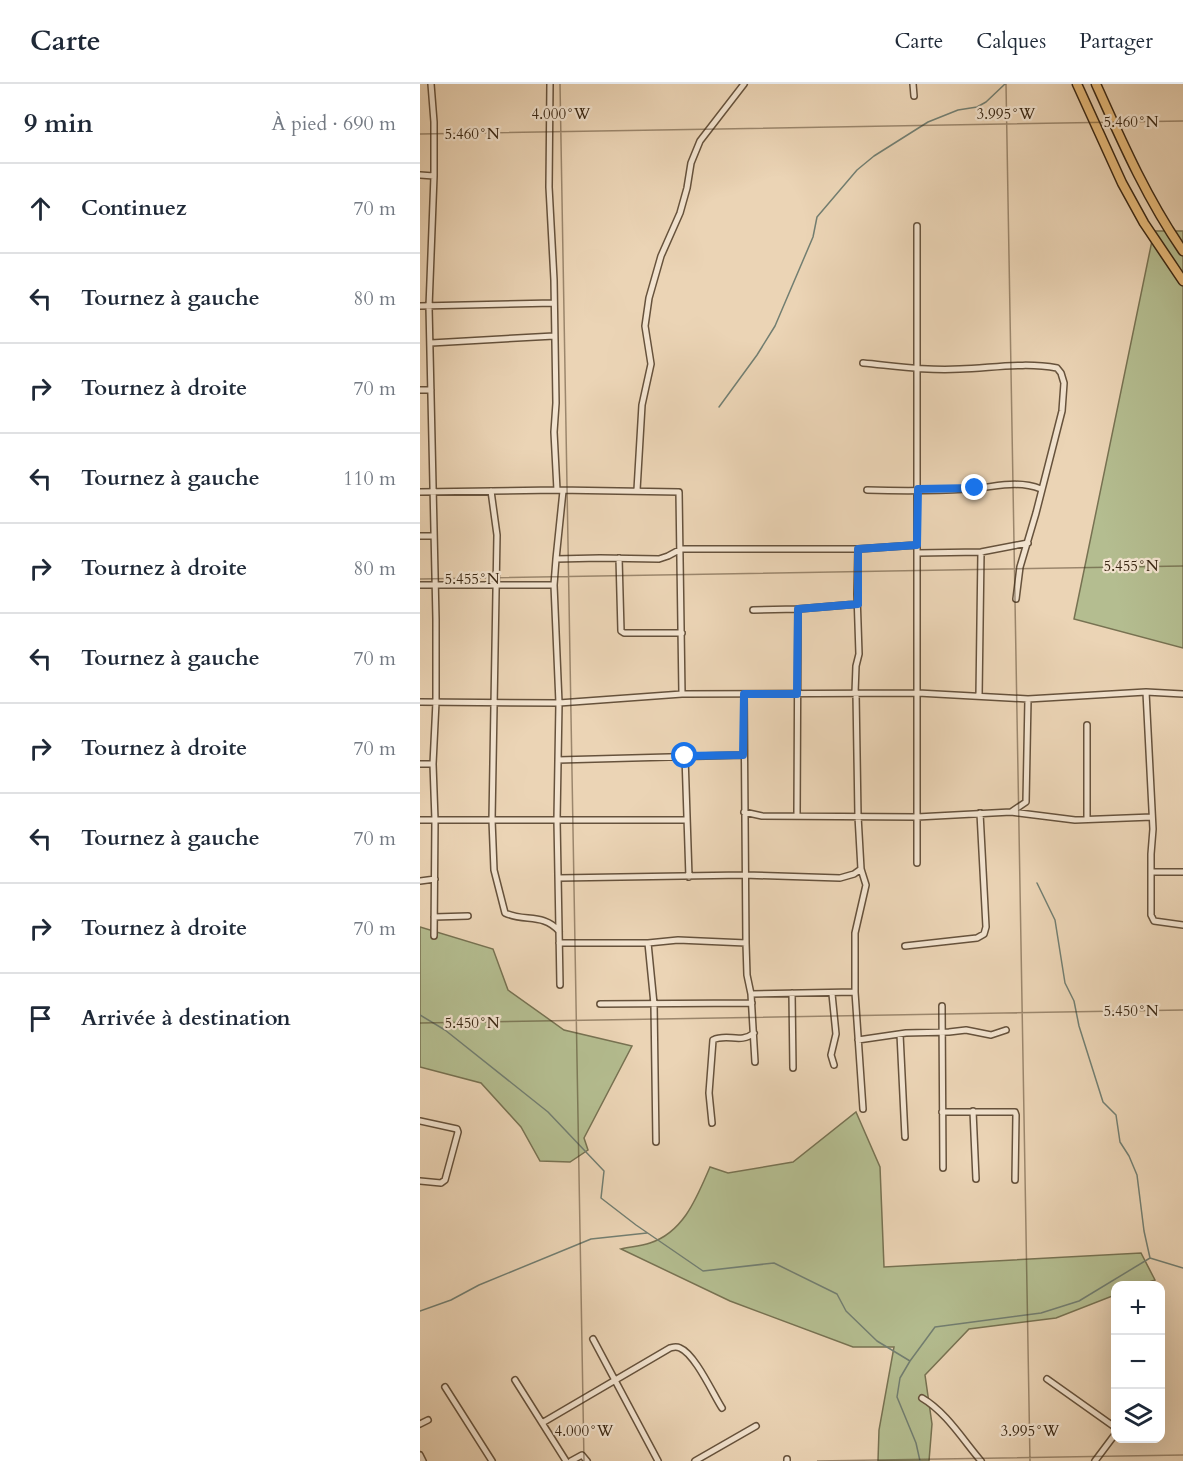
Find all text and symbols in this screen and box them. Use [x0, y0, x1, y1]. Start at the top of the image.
text: Carte [30, 22, 101, 60]
text: Carte [894, 27, 943, 56]
text: Calques [976, 27, 1046, 56]
text: Partager [1079, 27, 1153, 56]
text: 4.000°W [532, 104, 591, 124]
text: 3.995°W [977, 104, 1036, 124]
text: 9 min [24, 106, 93, 141]
text: À pied · 690 m [272, 110, 396, 137]
text: 5.460°N [1103, 112, 1159, 132]
text: 5.460°N [444, 124, 500, 144]
icon: ahead [24, 192, 57, 225]
text: Continuez [81, 193, 187, 223]
text: 70 m [353, 195, 396, 222]
icon: left [24, 282, 57, 315]
text: Tournez à gauche [81, 283, 260, 313]
text: 80 m [353, 285, 396, 312]
icon: right [24, 372, 57, 405]
text: Tournez à droite [81, 373, 247, 403]
text: 70 m [353, 375, 396, 402]
icon: left [24, 462, 57, 495]
text: Tournez à gauche [81, 463, 260, 493]
text: 110 m [343, 465, 396, 492]
route end [961, 474, 987, 500]
icon: right [24, 552, 57, 585]
text: Tournez à droite [81, 553, 247, 583]
text: 80 m [353, 555, 396, 582]
text: 5.455°N [1103, 556, 1159, 576]
text: 5.455°N [444, 569, 500, 589]
icon: left [24, 642, 57, 675]
text: Tournez à gauche [81, 643, 260, 673]
text: 70 m [353, 645, 396, 672]
icon: right [24, 732, 57, 765]
text: Tournez à droite [81, 733, 247, 763]
text: 70 m [353, 735, 396, 762]
route start [671, 742, 697, 768]
icon: left [24, 822, 57, 855]
text: Tournez à gauche [81, 823, 260, 853]
text: 70 m [353, 825, 396, 852]
icon: right [24, 912, 57, 945]
text: Tournez à droite [81, 913, 247, 943]
text: 70 m [353, 915, 396, 942]
text: 5.450°N [1103, 1001, 1159, 1021]
icon: arrive [24, 1002, 57, 1035]
text: Arrivée à destination [81, 1003, 291, 1033]
text: 5.450°N [444, 1013, 500, 1033]
map controls [1111, 1281, 1165, 1443]
button: + [1111, 1281, 1165, 1335]
button: − [1111, 1335, 1165, 1389]
button: layers [1111, 1389, 1165, 1443]
text: 4.000°W [555, 1421, 614, 1441]
text: 3.995°W [1001, 1421, 1060, 1441]

